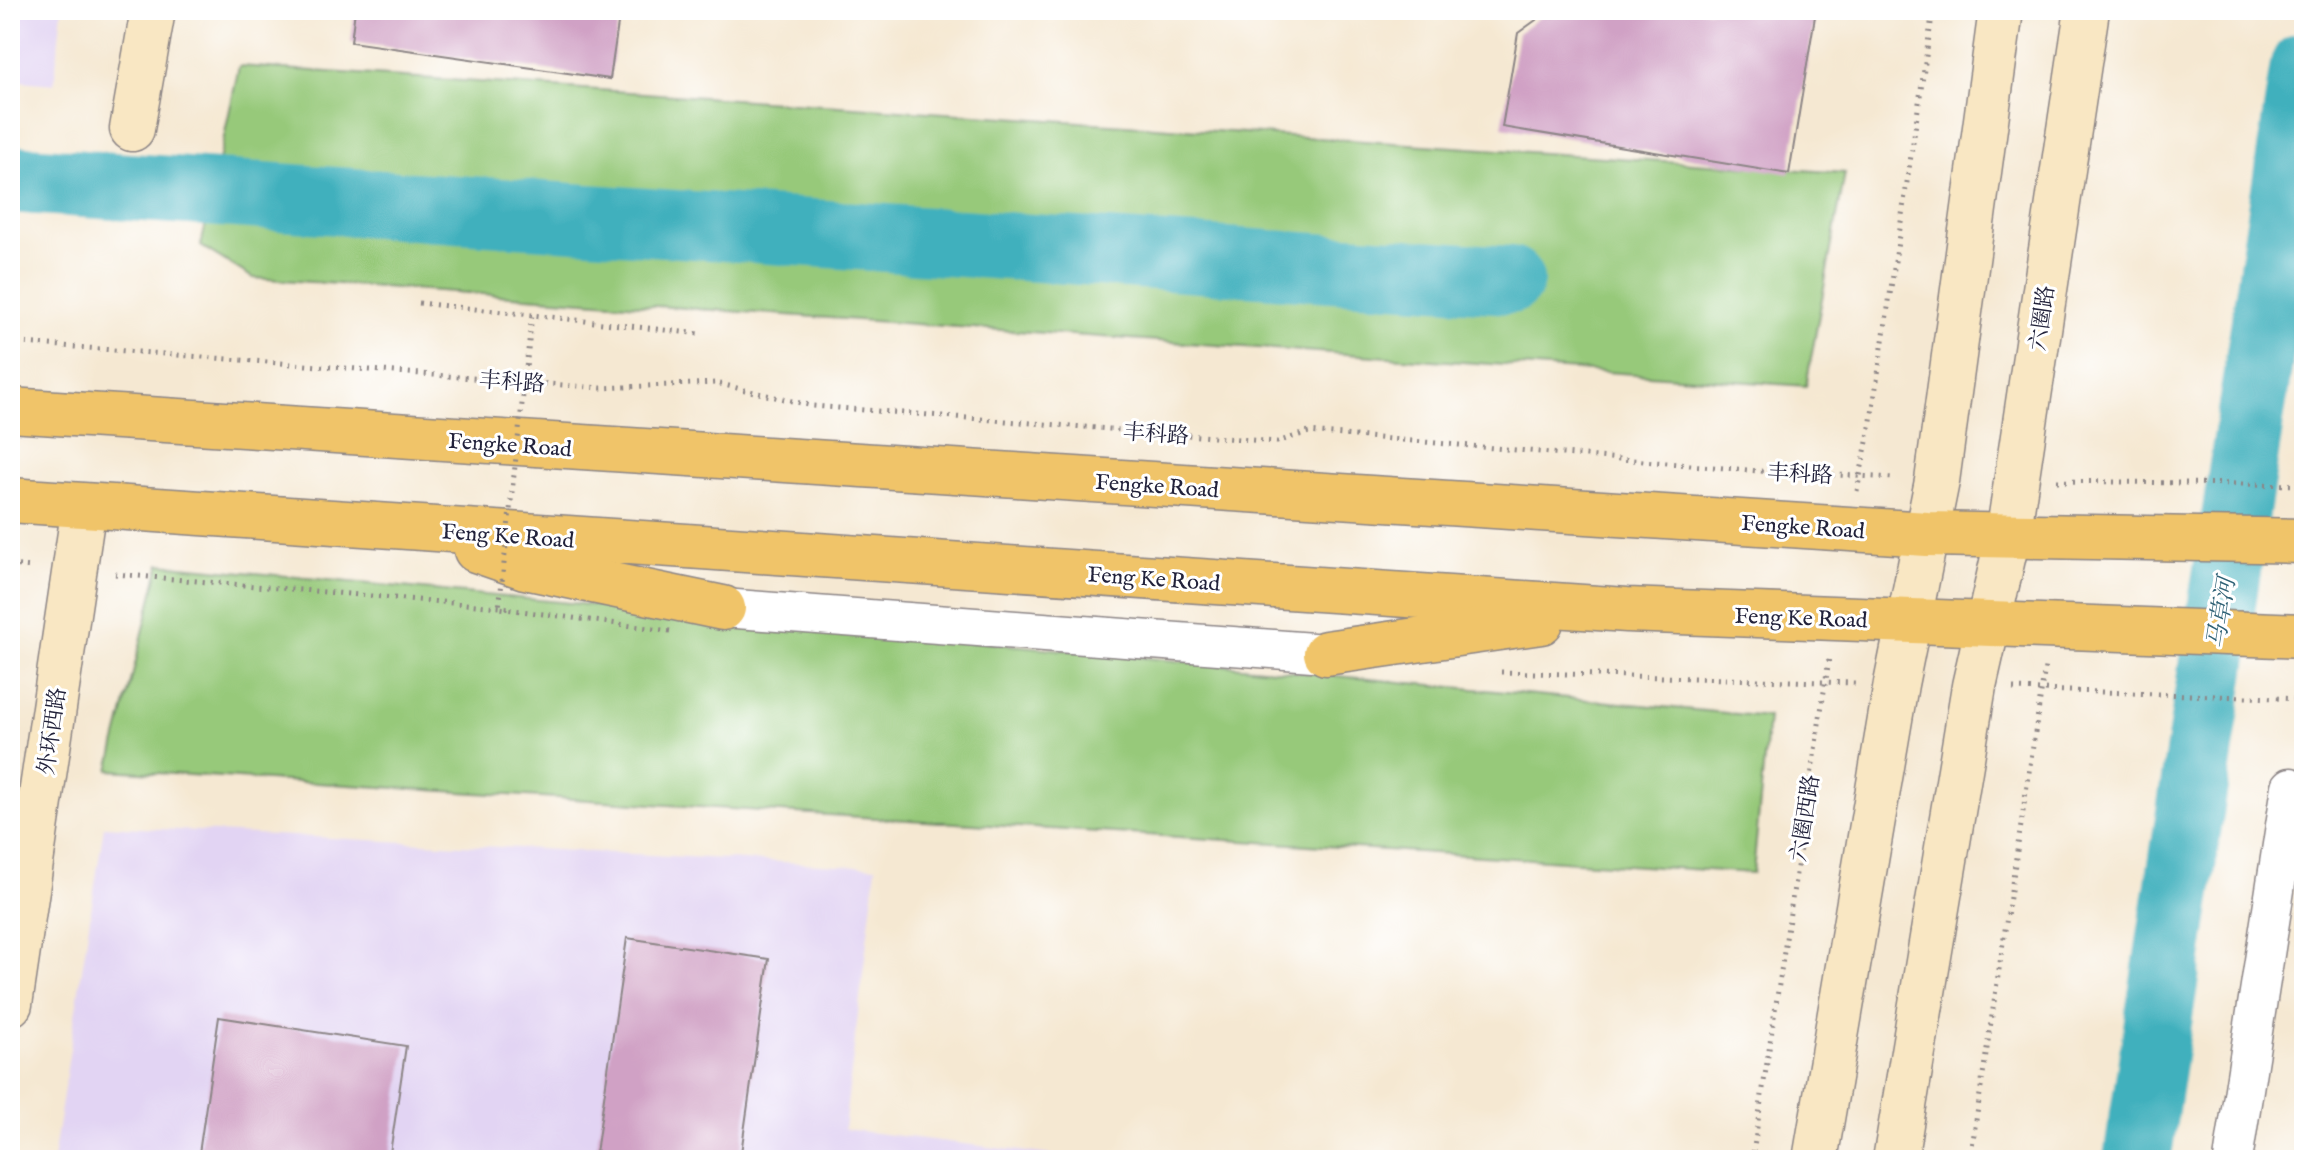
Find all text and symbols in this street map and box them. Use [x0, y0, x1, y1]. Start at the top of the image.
street label: 六圈路 [2025, 284, 2061, 353]
street label: 丰科路 [478, 367, 546, 399]
street label: 丰科路 [1122, 419, 1190, 451]
street label: Fengke Road [447, 428, 573, 464]
street label: 丰科路 [1766, 459, 1834, 491]
street label: Fengke Road [1094, 469, 1220, 505]
street label: Fengke Road [1740, 510, 1866, 546]
street label: Feng Ke Road [441, 518, 575, 556]
street label: Feng Ke Road [1087, 561, 1221, 599]
water label: 马草河 [2202, 571, 2244, 651]
street label: Feng Ke Road [1734, 603, 1868, 635]
street label: 外环西路 [33, 686, 73, 777]
street label: 六圈西路 [1785, 773, 1827, 864]

